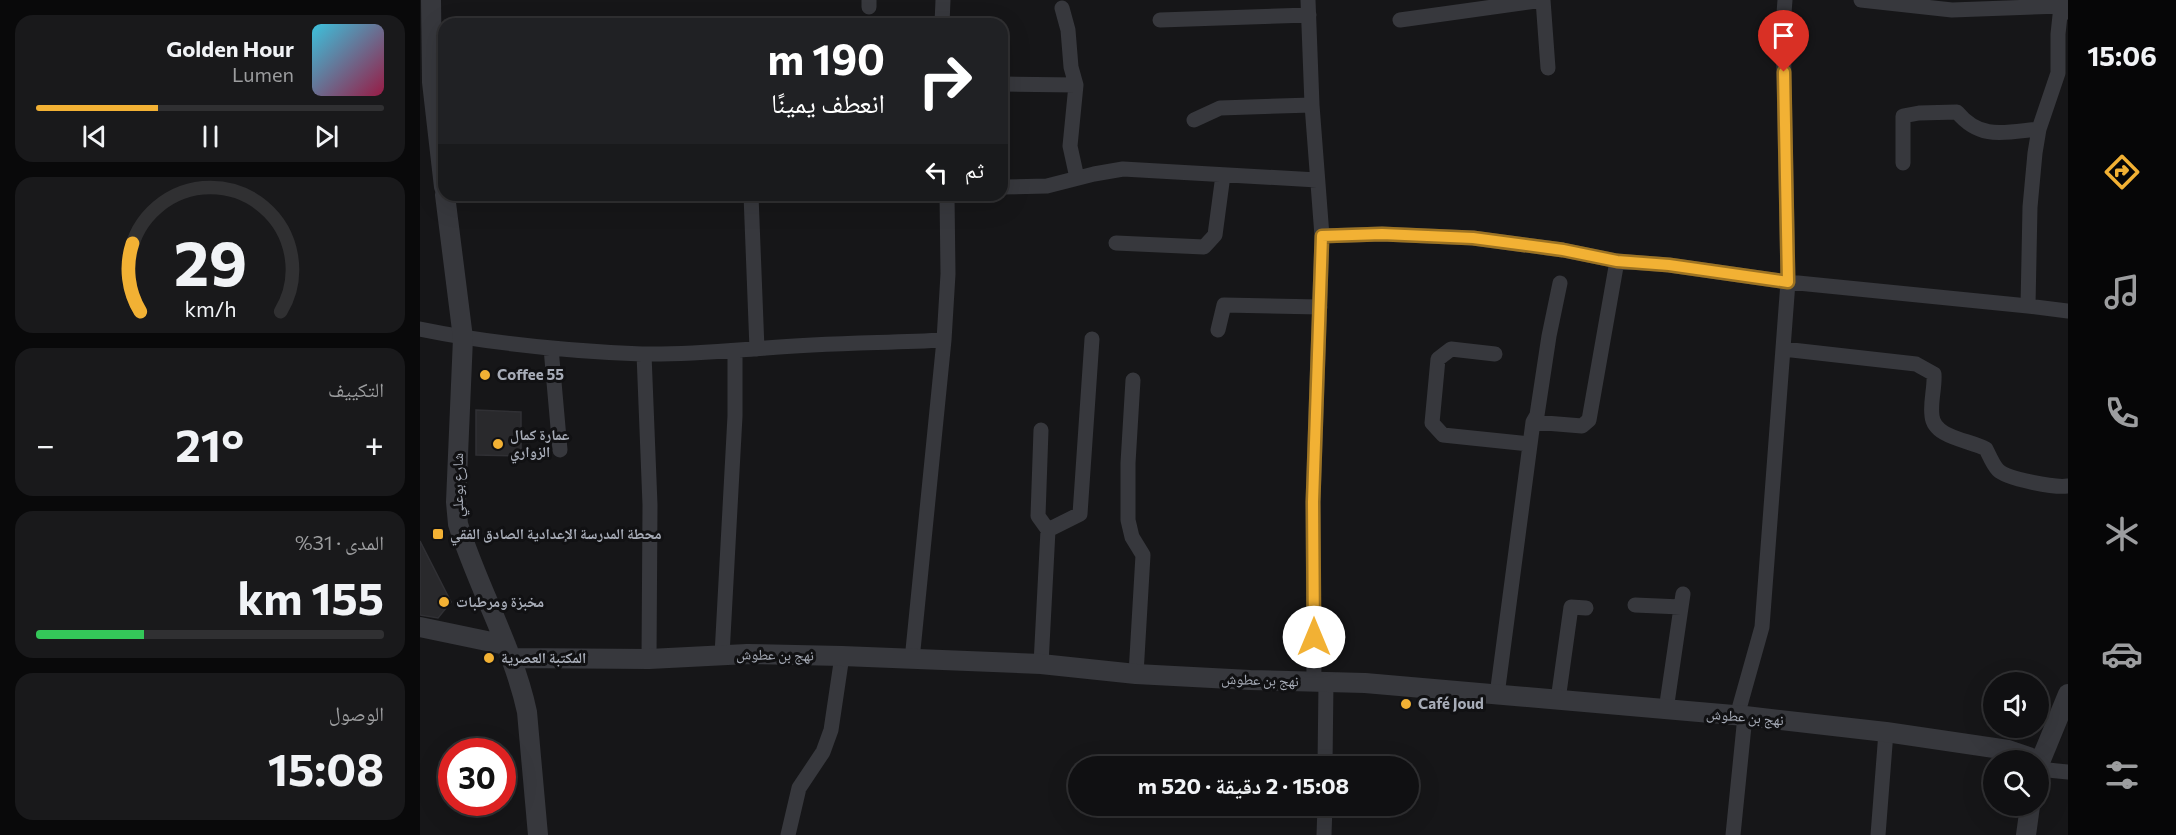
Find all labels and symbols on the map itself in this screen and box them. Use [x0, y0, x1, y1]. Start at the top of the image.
pin [1758, 10, 1809, 72]
place label: Coffee 55 [497, 365, 564, 383]
marker: Coffee 55 [478, 368, 492, 382]
place label: عمارة كمال الزواري [510, 425, 570, 464]
marker: عمارة كمال الزواري [491, 437, 505, 451]
street label: شارع بوعلي [448, 453, 470, 517]
place label: محطة المدرسة الإعدادية الصادق الفقي [450, 524, 662, 546]
marker: محطة المدرسة الإعدادية الصادق الفقي [431, 527, 445, 541]
place label: مخبزة ومرطبات [456, 592, 544, 611]
marker: مخبزة ومرطبات [437, 595, 451, 609]
position arrow [1282, 605, 1346, 669]
street label: نهج بن عطوش [736, 644, 814, 666]
place label: المكتبة العصرية [501, 648, 586, 667]
marker: المكتبة العصرية [482, 651, 496, 665]
street label: نهج بن عطوش [1221, 669, 1299, 691]
place label: Café Joud [1418, 694, 1484, 712]
marker: Café Joud [1399, 697, 1413, 711]
street label: نهج بن عطوش [1705, 704, 1785, 730]
speed limit sign: 30 [438, 738, 516, 816]

